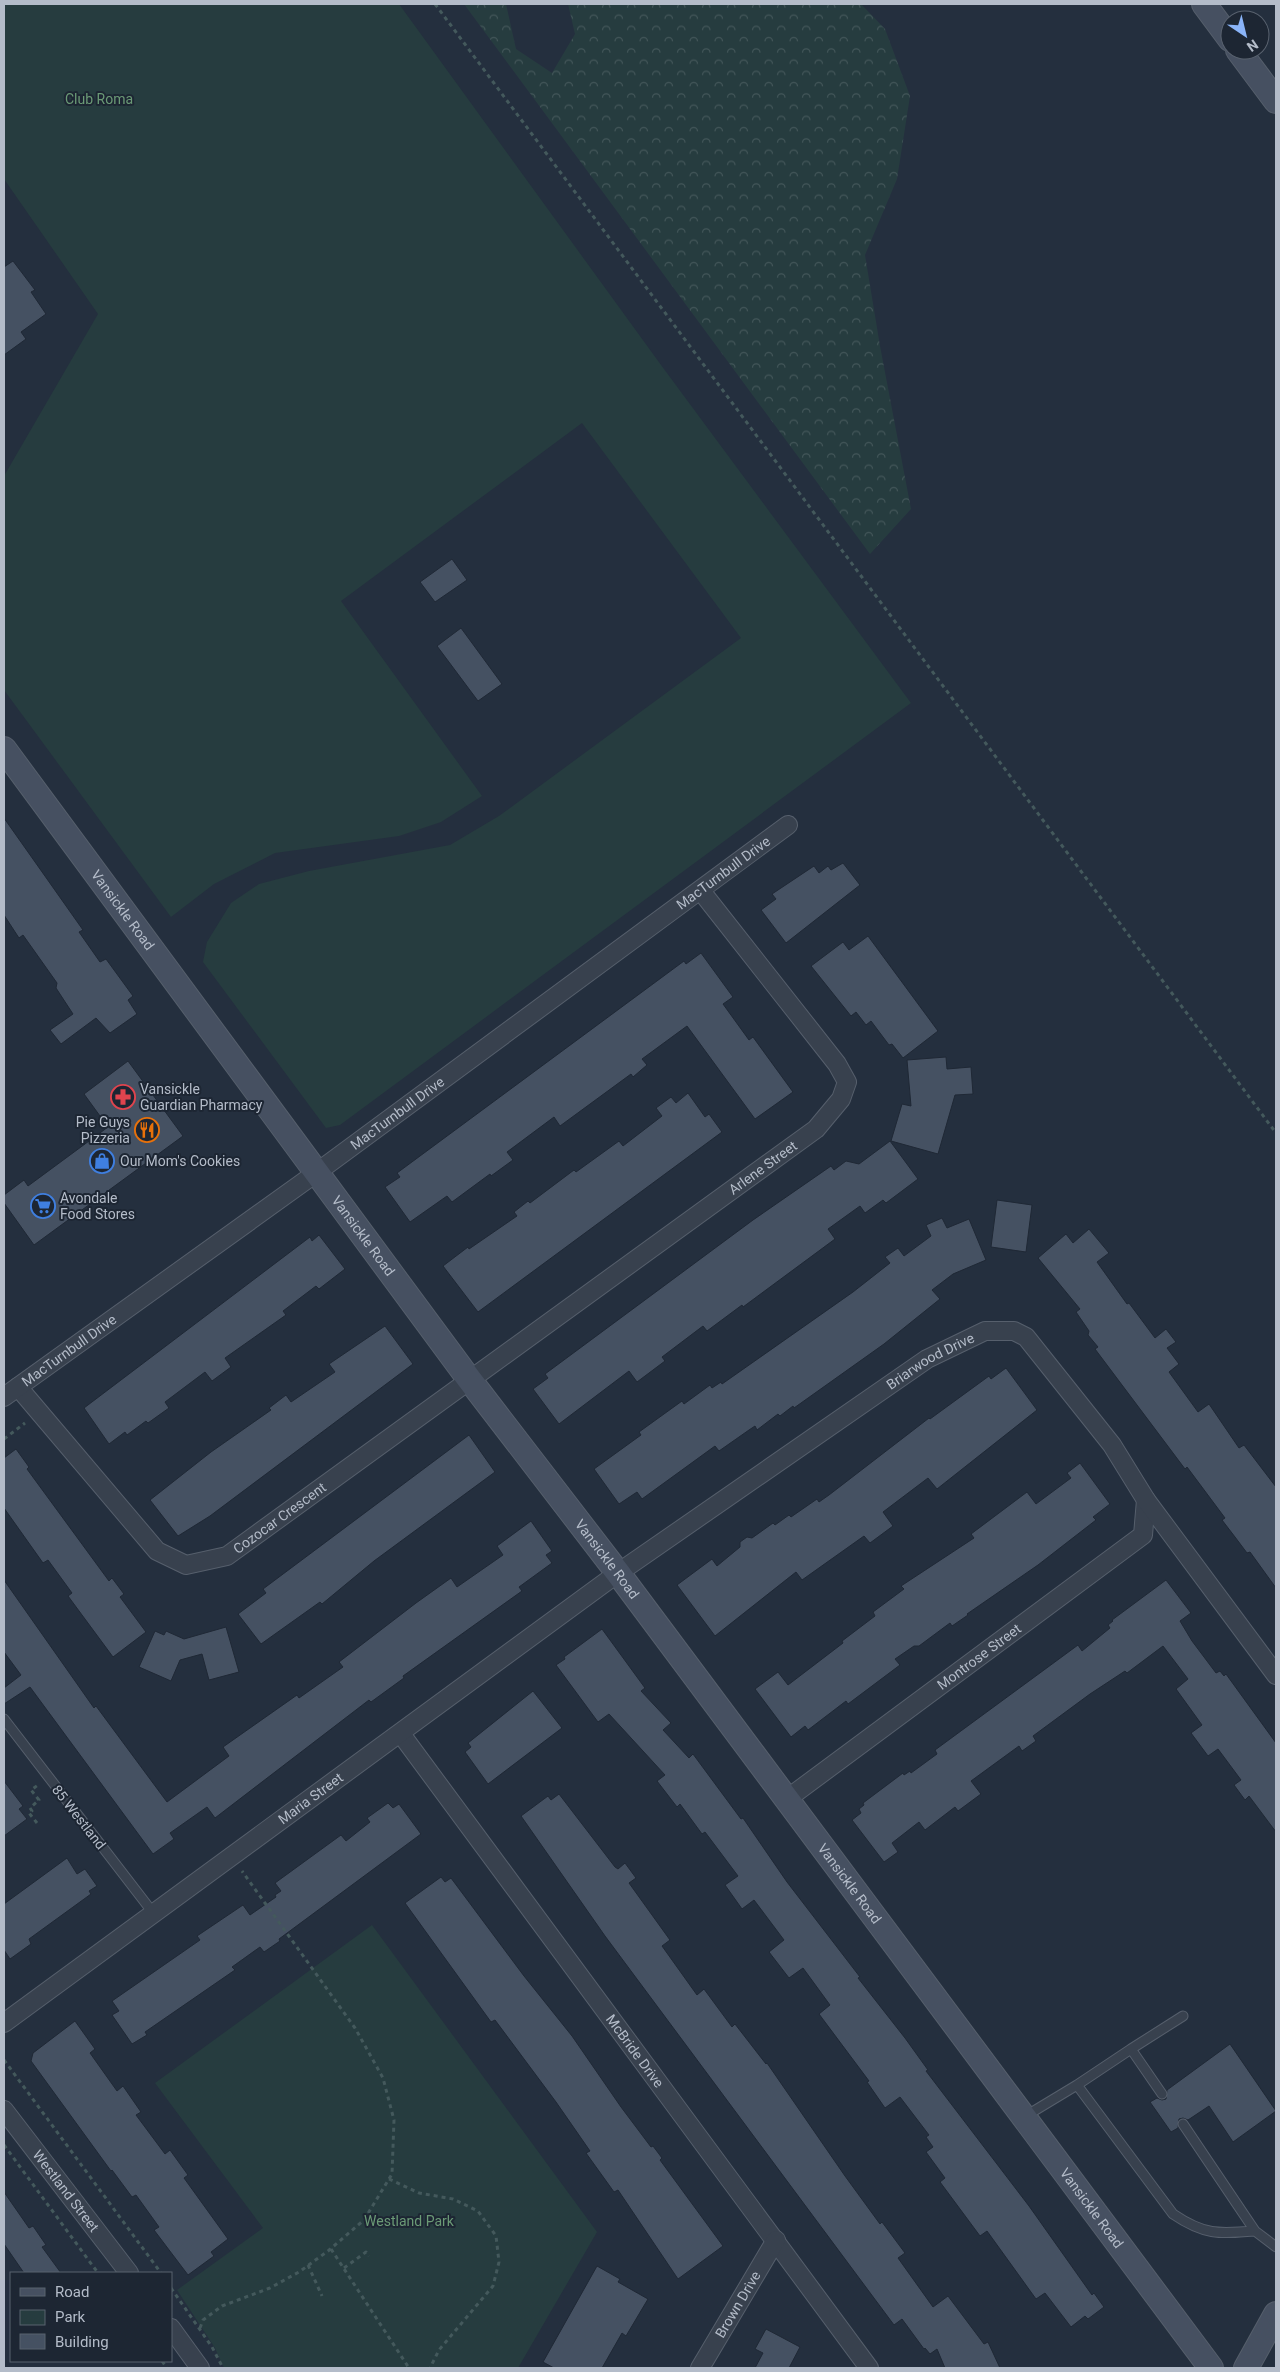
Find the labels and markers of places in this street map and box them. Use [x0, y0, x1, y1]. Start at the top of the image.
place label: Vansickle Guardian Pharmacy [140, 1081, 263, 1113]
pharmacy icon: Vansickle Guardian Pharmacy [110, 1084, 136, 1110]
place label: Pie Guys Pizzeria [76, 1114, 130, 1146]
restaurant icon: Pie Guys Pizzeria [134, 1117, 160, 1143]
shop icon: Our Mom's Cookies [89, 1148, 115, 1174]
place label: Our Mom's Cookies [120, 1153, 240, 1169]
place label: Avondale Food Stores [60, 1190, 135, 1222]
supermarket icon: Avondale Food Stores [30, 1193, 56, 1219]

